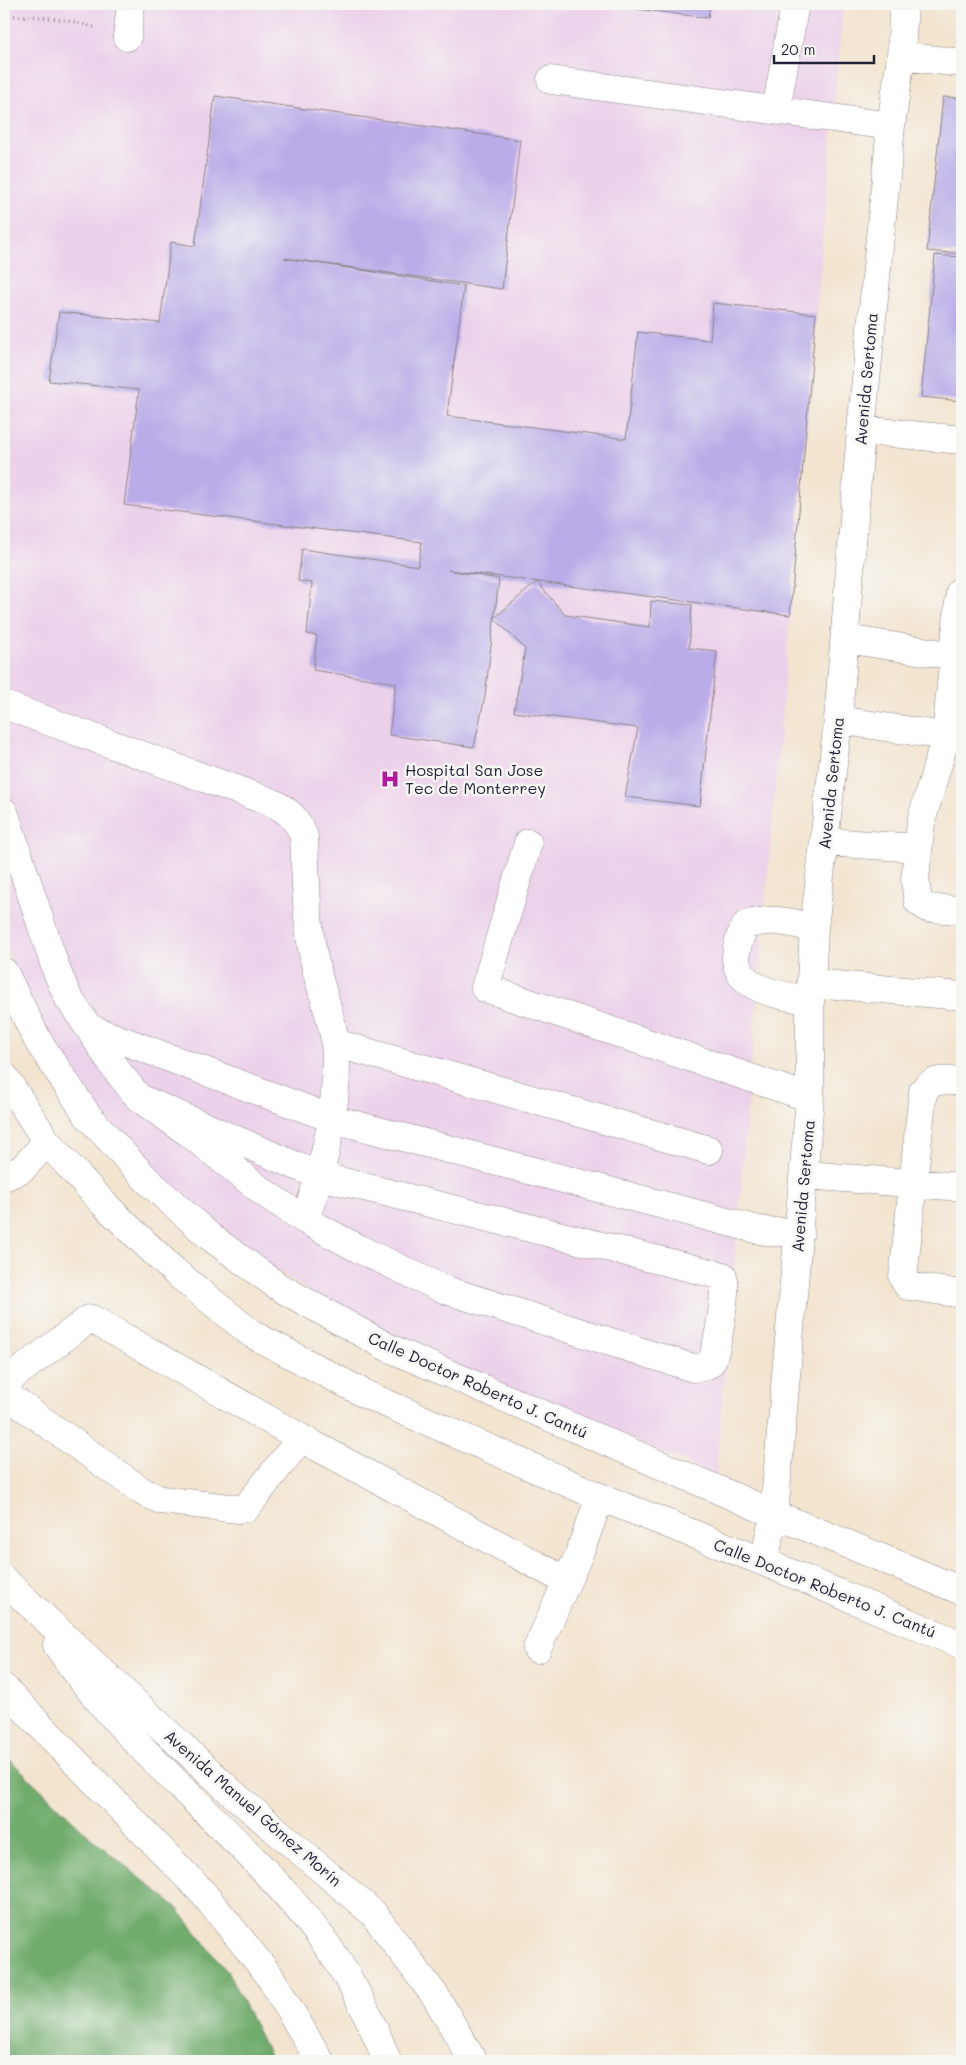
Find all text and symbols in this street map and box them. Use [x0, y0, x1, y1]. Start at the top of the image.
scale bar [774, 32, 874, 64]
text: 20 m [781, 39, 815, 59]
street label: Avenida Sertoma [849, 312, 882, 446]
street label: Avenida Sertoma [813, 716, 848, 850]
place label: Hospital San Jose Tec de Monterrey [405, 759, 546, 798]
hospital icon: Hospital San Jose Tec de Monterrey [379, 768, 401, 790]
street label: Avenida Sertoma [786, 1119, 819, 1253]
street label: Calle Doctor Roberto J. Cantú [365, 1327, 591, 1443]
street label: Calle Doctor Roberto J. Cantú [711, 1533, 940, 1642]
street label: Avenida Manuel Gómez Morín [160, 1725, 346, 1890]

